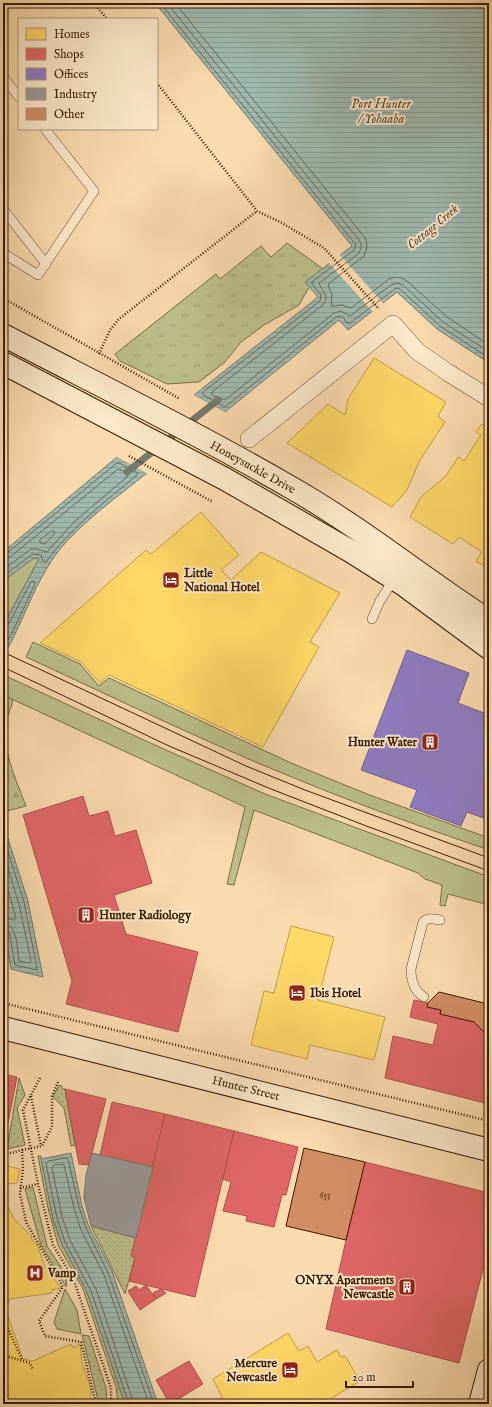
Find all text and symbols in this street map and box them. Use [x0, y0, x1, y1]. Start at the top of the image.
legend [18, 18, 158, 130]
text: Homes [54, 27, 90, 42]
text: Shops [54, 47, 84, 63]
text: Offices [54, 67, 88, 82]
text: Industry [54, 87, 97, 102]
water label: Port Hunter / Yohaaba [351, 96, 411, 128]
text: Other [54, 107, 85, 122]
water label: Cottage Creek [404, 200, 463, 254]
street label: Honeysuckle Drive [207, 438, 299, 497]
place label: Little National Hotel [183, 566, 261, 595]
hotel icon: Little National Hotel [161, 570, 181, 590]
building icon: Hunter Water [420, 732, 440, 752]
place label: Hunter Water [348, 735, 418, 750]
building icon: Hunter Radiology [76, 905, 96, 925]
place label: Hunter Radiology [99, 908, 192, 924]
hotel icon: Ibis Hotel [287, 983, 307, 1003]
place label: Ibis Hotel [310, 986, 362, 1001]
street label: Hunter Street [210, 1073, 281, 1104]
house number: 655 [319, 1189, 331, 1202]
hospital icon: Vamp [25, 1263, 45, 1283]
place label: Vamp [47, 1266, 77, 1282]
place label: ONYX Apartments Newcastle [295, 1273, 395, 1302]
building icon: ONYX Apartments Newcastle [397, 1277, 417, 1297]
place label: Mercure Newcastle [225, 1356, 277, 1385]
hotel icon: Mercure Newcastle [280, 1360, 300, 1380]
scale bar [346, 1363, 413, 1389]
text: 20 m [352, 1370, 375, 1385]

